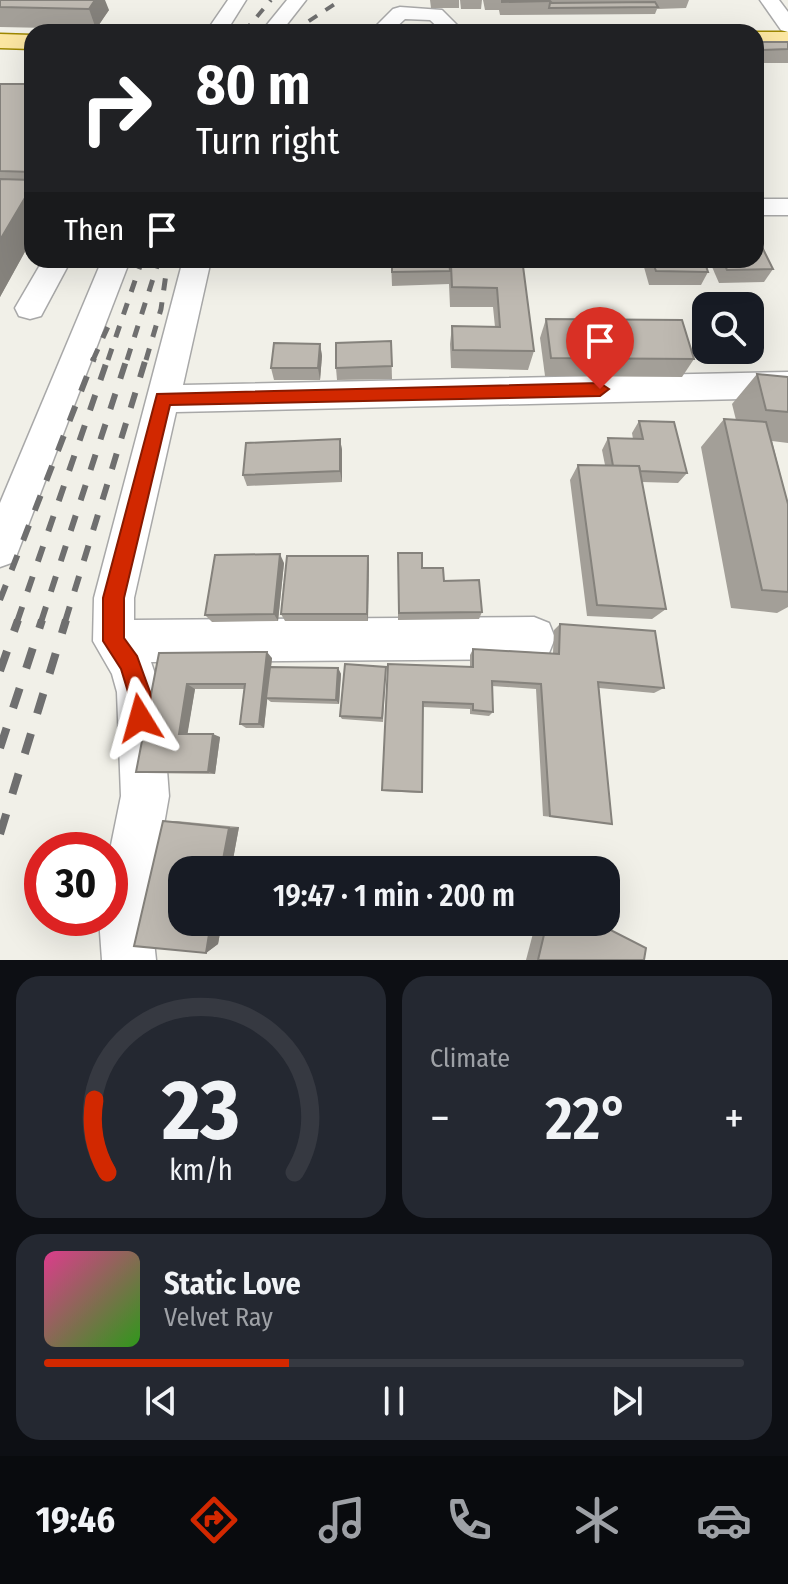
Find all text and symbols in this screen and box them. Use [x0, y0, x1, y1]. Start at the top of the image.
text: 80 m [196, 52, 311, 119]
icon: right [64, 56, 168, 160]
text: Turn right [196, 120, 339, 164]
icon: arrive [140, 208, 184, 252]
text: Then [64, 212, 124, 248]
map controls [692, 292, 764, 364]
button: search [692, 292, 764, 364]
pin [566, 307, 634, 389]
icon: arrive [578, 319, 622, 363]
position arrow [98, 676, 182, 760]
speed limit sign: 30 [24, 832, 128, 936]
text: 19:47 · 1 min · 200 m [273, 878, 515, 914]
text: Climate [430, 1043, 510, 1074]
text: 23 [161, 1061, 240, 1161]
text: 22° [545, 1083, 629, 1155]
text: − [430, 1092, 450, 1145]
text: + [724, 1092, 744, 1145]
text: km/h [169, 1153, 233, 1188]
text: Static Love [164, 1266, 301, 1302]
text: Velvet Ray [164, 1302, 273, 1333]
icon: previous [139, 1379, 183, 1423]
icon: pause [372, 1379, 416, 1423]
icon: next [605, 1379, 649, 1423]
icon: directions [186, 1492, 242, 1548]
icon: music [314, 1492, 370, 1548]
icon: phone [441, 1492, 497, 1548]
icon: climate [569, 1492, 625, 1548]
icon: car [696, 1492, 752, 1548]
text: 19:46 [36, 1498, 115, 1542]

